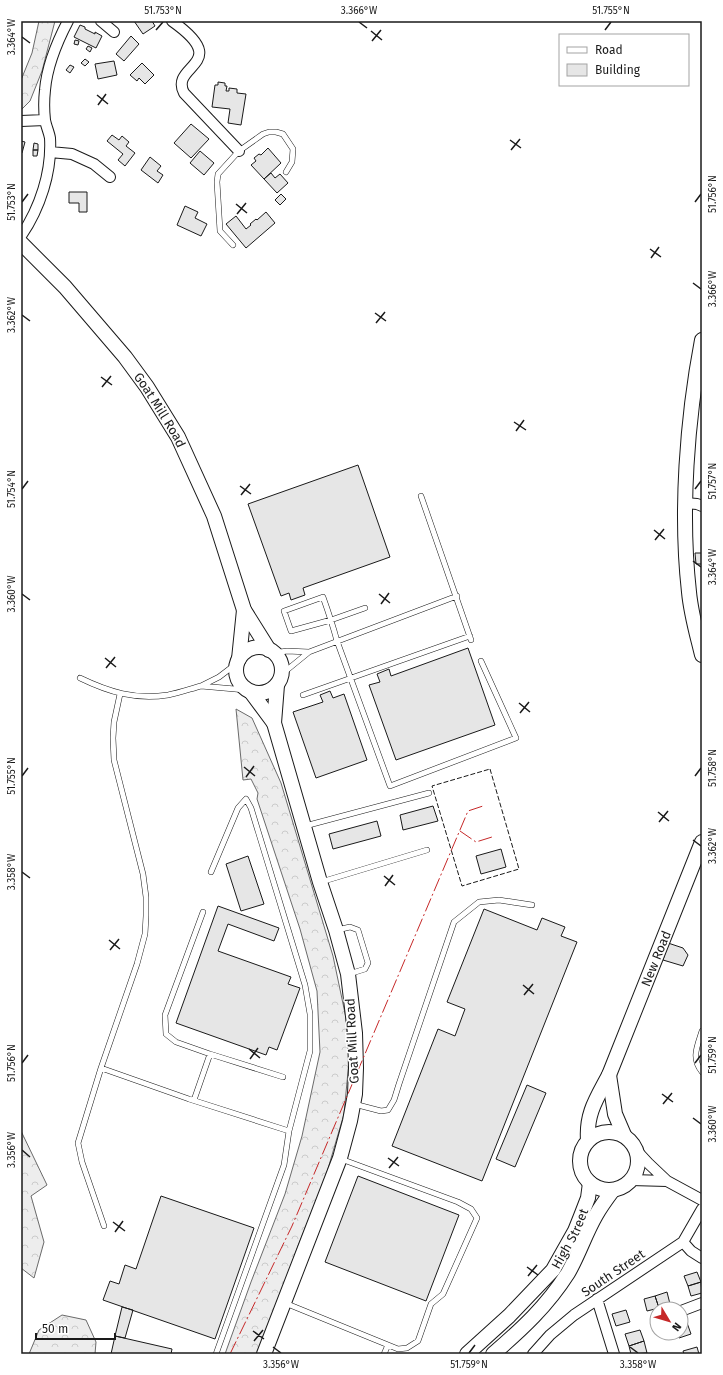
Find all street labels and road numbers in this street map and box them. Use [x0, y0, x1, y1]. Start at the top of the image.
street label: Goat Mill Road [131, 369, 189, 450]
street label: New Road [638, 928, 673, 988]
street label: Goat Mill Road [342, 998, 362, 1084]
street label: High Street [548, 1206, 591, 1271]
street label: South Street [578, 1246, 648, 1300]

